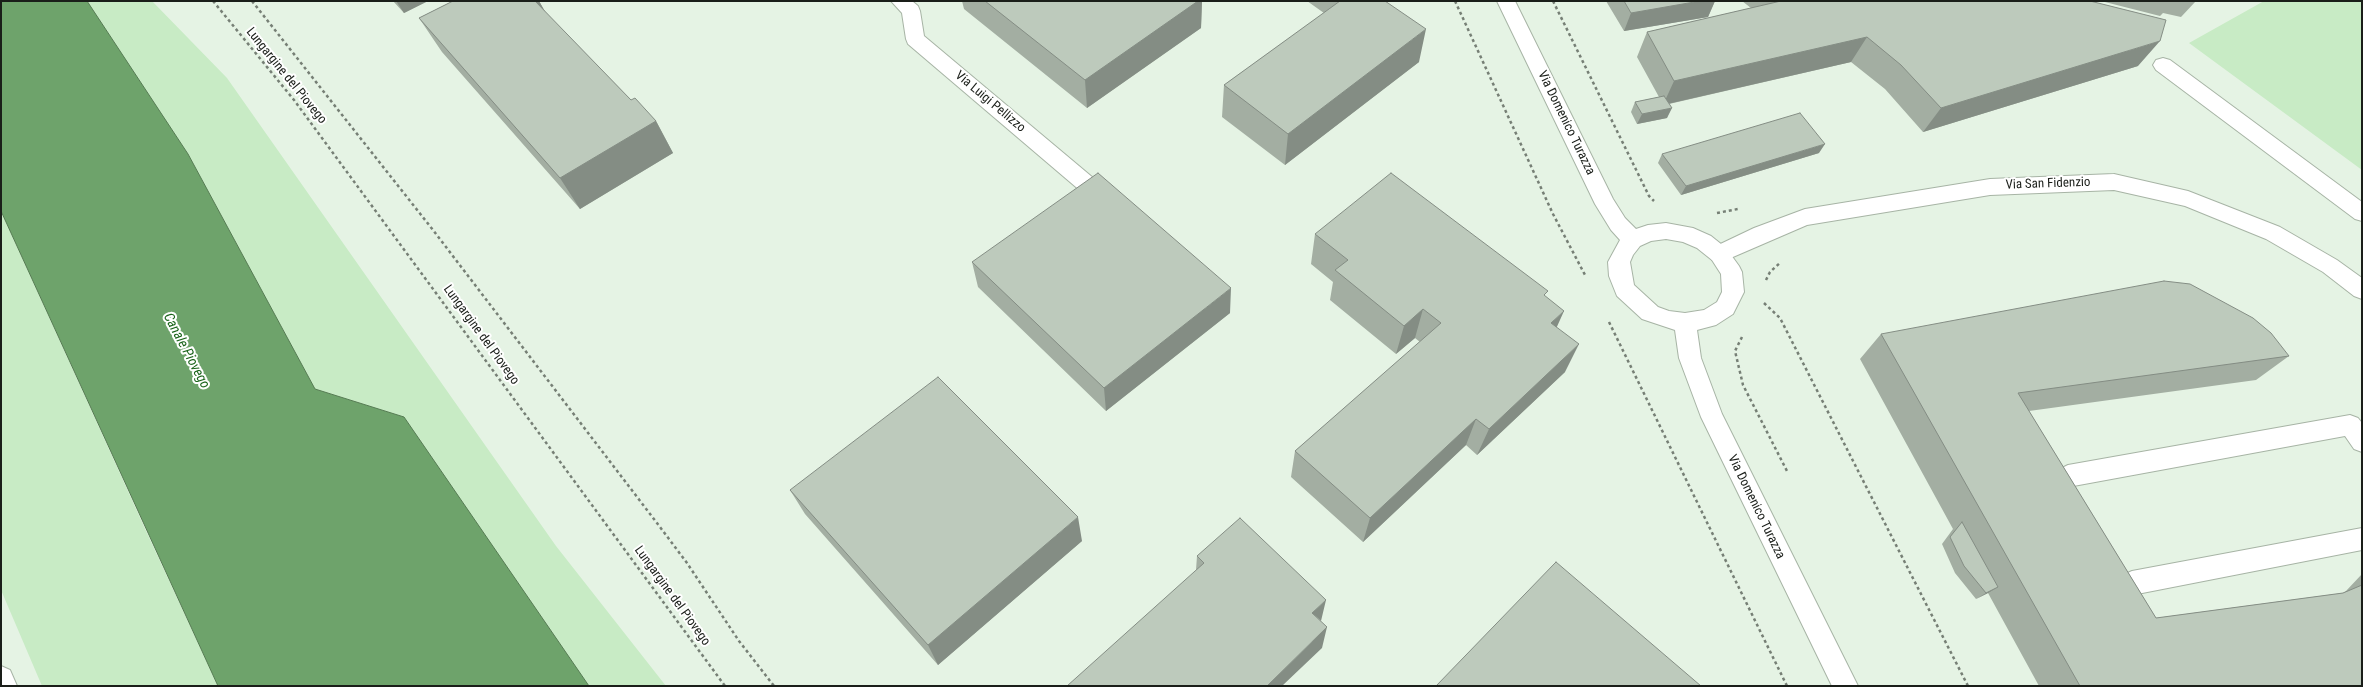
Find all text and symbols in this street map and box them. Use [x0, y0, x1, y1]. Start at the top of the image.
street label: Lungargine del Piovego [242, 25, 330, 127]
street label: Via Luigi Pellizzo [952, 68, 1028, 136]
street label: Via Domenico Turazza [1534, 68, 1598, 178]
street label: Via San Fidenzio [2005, 175, 2091, 193]
street label: Lungargine del Piovego [440, 282, 522, 388]
water label: Canale Piovego [159, 310, 213, 392]
street label: Via Domenico Turazza [1724, 452, 1788, 562]
street label: Lungargine del Piovego [631, 543, 713, 649]

